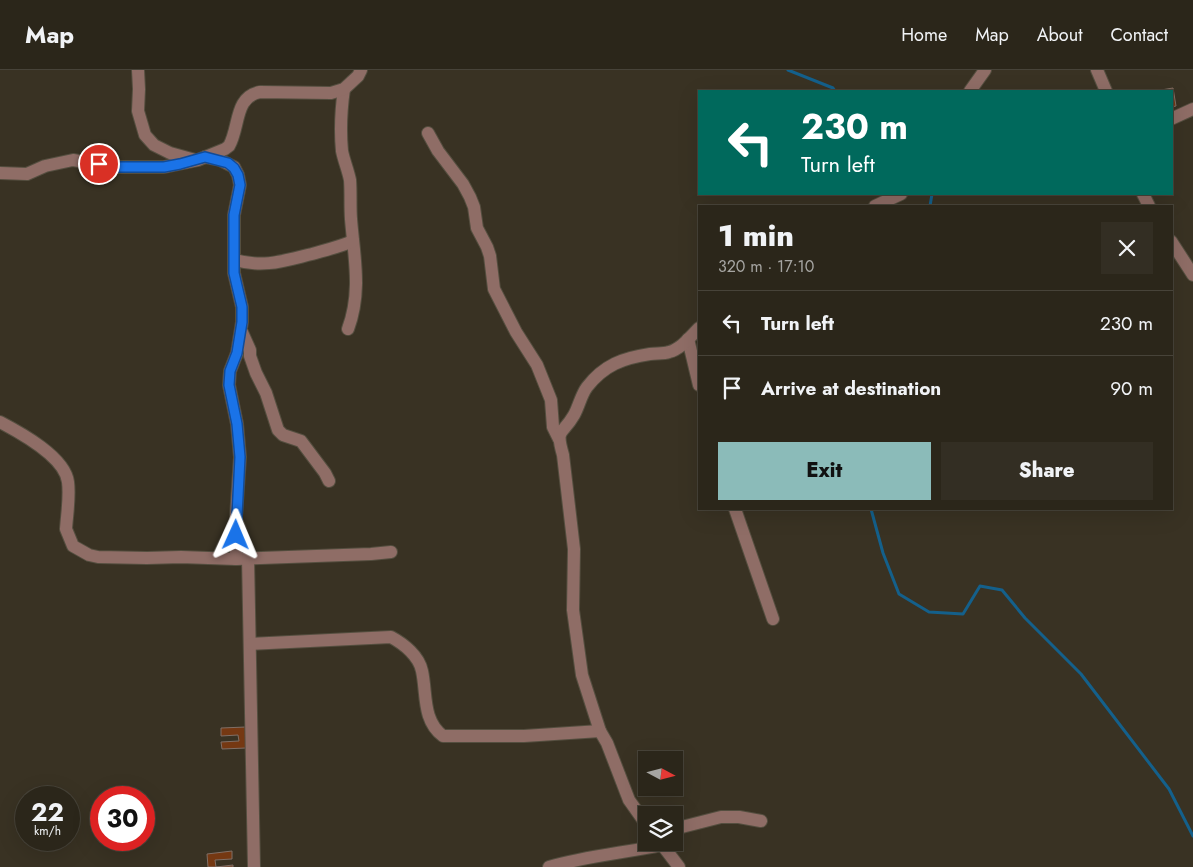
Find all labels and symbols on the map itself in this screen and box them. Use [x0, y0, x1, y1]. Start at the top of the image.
pin [78, 143, 120, 185]
position arrow [209, 508, 261, 560]
north arrow [638, 751, 682, 796]
speed limit sign: 30 [90, 786, 155, 851]

